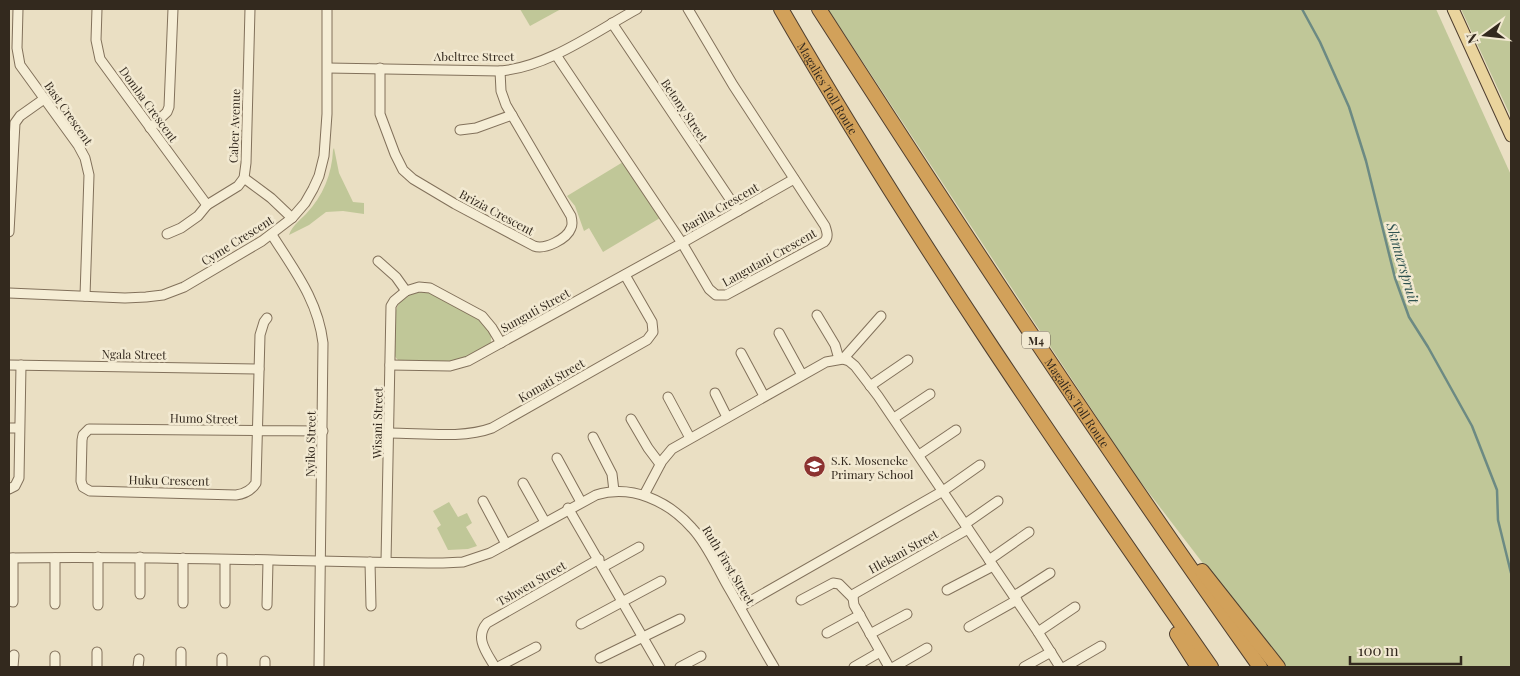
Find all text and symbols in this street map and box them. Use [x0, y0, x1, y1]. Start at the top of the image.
north arrow [1460, 10, 1510, 60]
text: N [1461, 31, 1482, 46]
street label: Magalies Toll Route [794, 39, 862, 137]
street label: Abeltree Street [433, 48, 515, 64]
street label: Domba Crescent [116, 63, 182, 146]
street label: Betony Street [658, 76, 712, 145]
street label: Bast Crescent [41, 78, 97, 148]
street label: Caber Avenue [225, 89, 243, 163]
street label: Barilla Crescent [679, 178, 762, 235]
street label: Brizia Crescent [457, 186, 538, 239]
street label: Cyme Crescent [198, 211, 277, 269]
water label: Skinnerspruit [1382, 219, 1424, 307]
street label: Langutani Crescent [719, 224, 820, 290]
street label: Sunguti Street [498, 284, 573, 336]
road number: M4 [1022, 332, 1050, 348]
street label: Ngala Street [101, 345, 167, 363]
street label: Komati Street [515, 354, 588, 405]
street label: Magalies Toll Route [1042, 355, 1113, 451]
street label: Wisani Street [368, 386, 386, 460]
street label: Humo Street [170, 409, 239, 427]
street label: Nyiko Street [301, 410, 319, 477]
place label: S.K. Moseneke Primary School [831, 452, 914, 482]
school or university icon: S.K. Moseneke Primary School [803, 455, 827, 479]
street label: Huku Crescent [129, 471, 210, 489]
street label: Ruth First Street [699, 523, 759, 608]
street label: Hlekani Street [866, 525, 941, 577]
street label: Tshweu Street [494, 556, 569, 609]
scale bar [1350, 634, 1461, 666]
text: 100 m [1358, 640, 1399, 660]

